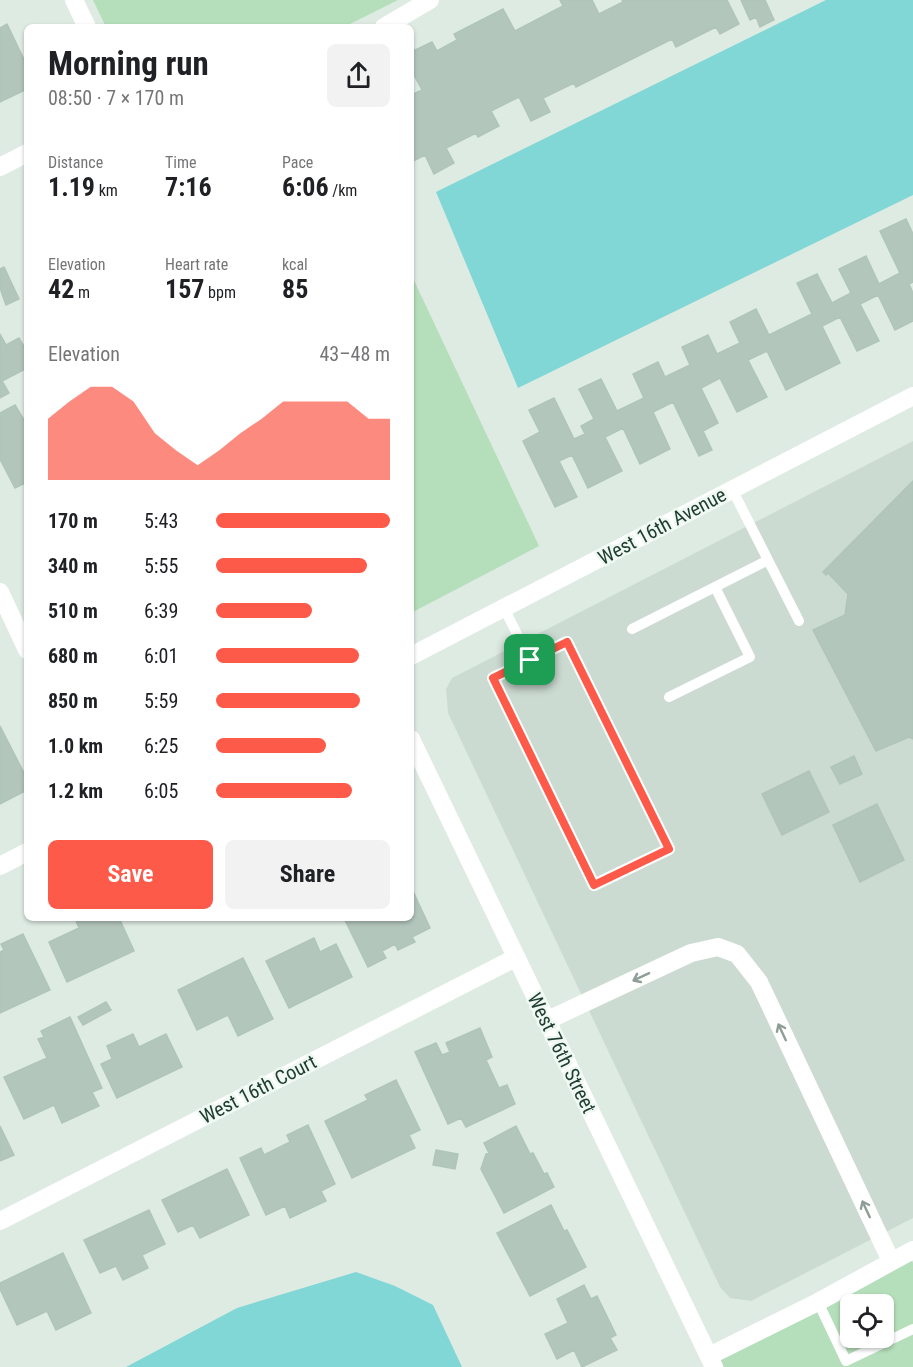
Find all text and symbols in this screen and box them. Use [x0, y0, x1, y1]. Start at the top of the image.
text: Morning run [48, 44, 209, 83]
button: share [327, 44, 390, 107]
text: 08:50 · 7 × 170 m [48, 86, 184, 110]
text: Distance [48, 153, 103, 172]
text: Time [165, 153, 197, 172]
text: Pace [282, 153, 313, 172]
text: 1.19 [48, 172, 95, 202]
text: 7:16 [165, 172, 212, 202]
text: 6:06 [282, 172, 329, 202]
text: km [95, 181, 118, 200]
text: /km [329, 181, 357, 200]
text: Elevation [48, 255, 106, 274]
text: Heart rate [165, 255, 228, 274]
text: kcal [282, 255, 308, 274]
text: 42 [48, 274, 74, 304]
text: 157 [165, 274, 204, 304]
text: 85 [282, 274, 308, 304]
text: m [74, 283, 90, 302]
text: bpm [204, 283, 236, 302]
text: Elevation [48, 342, 120, 366]
text: 43–48 m [319, 342, 390, 366]
street label: West 16th Avenue [594, 482, 730, 570]
text: 170 m [48, 509, 98, 533]
text: 5:43 [144, 509, 178, 533]
text: 340 m [48, 554, 98, 578]
text: 5:55 [144, 554, 178, 578]
text: 510 m [48, 599, 98, 623]
text: 6:39 [144, 599, 178, 623]
pin [504, 634, 555, 685]
icon: arrive [513, 643, 546, 676]
text: 680 m [48, 644, 98, 668]
text: 6:01 [144, 644, 178, 668]
text: 850 m [48, 689, 98, 713]
text: 5:59 [144, 689, 178, 713]
text: 1.0 km [48, 734, 103, 758]
text: 6:25 [144, 734, 178, 758]
text: 1.2 km [48, 779, 103, 803]
text: 6:05 [144, 779, 178, 803]
button: Save [48, 840, 213, 909]
button: Share [225, 840, 390, 909]
one-way arrow [632, 971, 650, 983]
street label: West 76th Street [523, 989, 601, 1117]
one-way arrow [776, 1024, 788, 1042]
street label: West 16th Court [196, 1049, 320, 1129]
one-way arrow [859, 1200, 871, 1218]
map controls [840, 1294, 894, 1348]
button: locate [840, 1294, 894, 1348]

